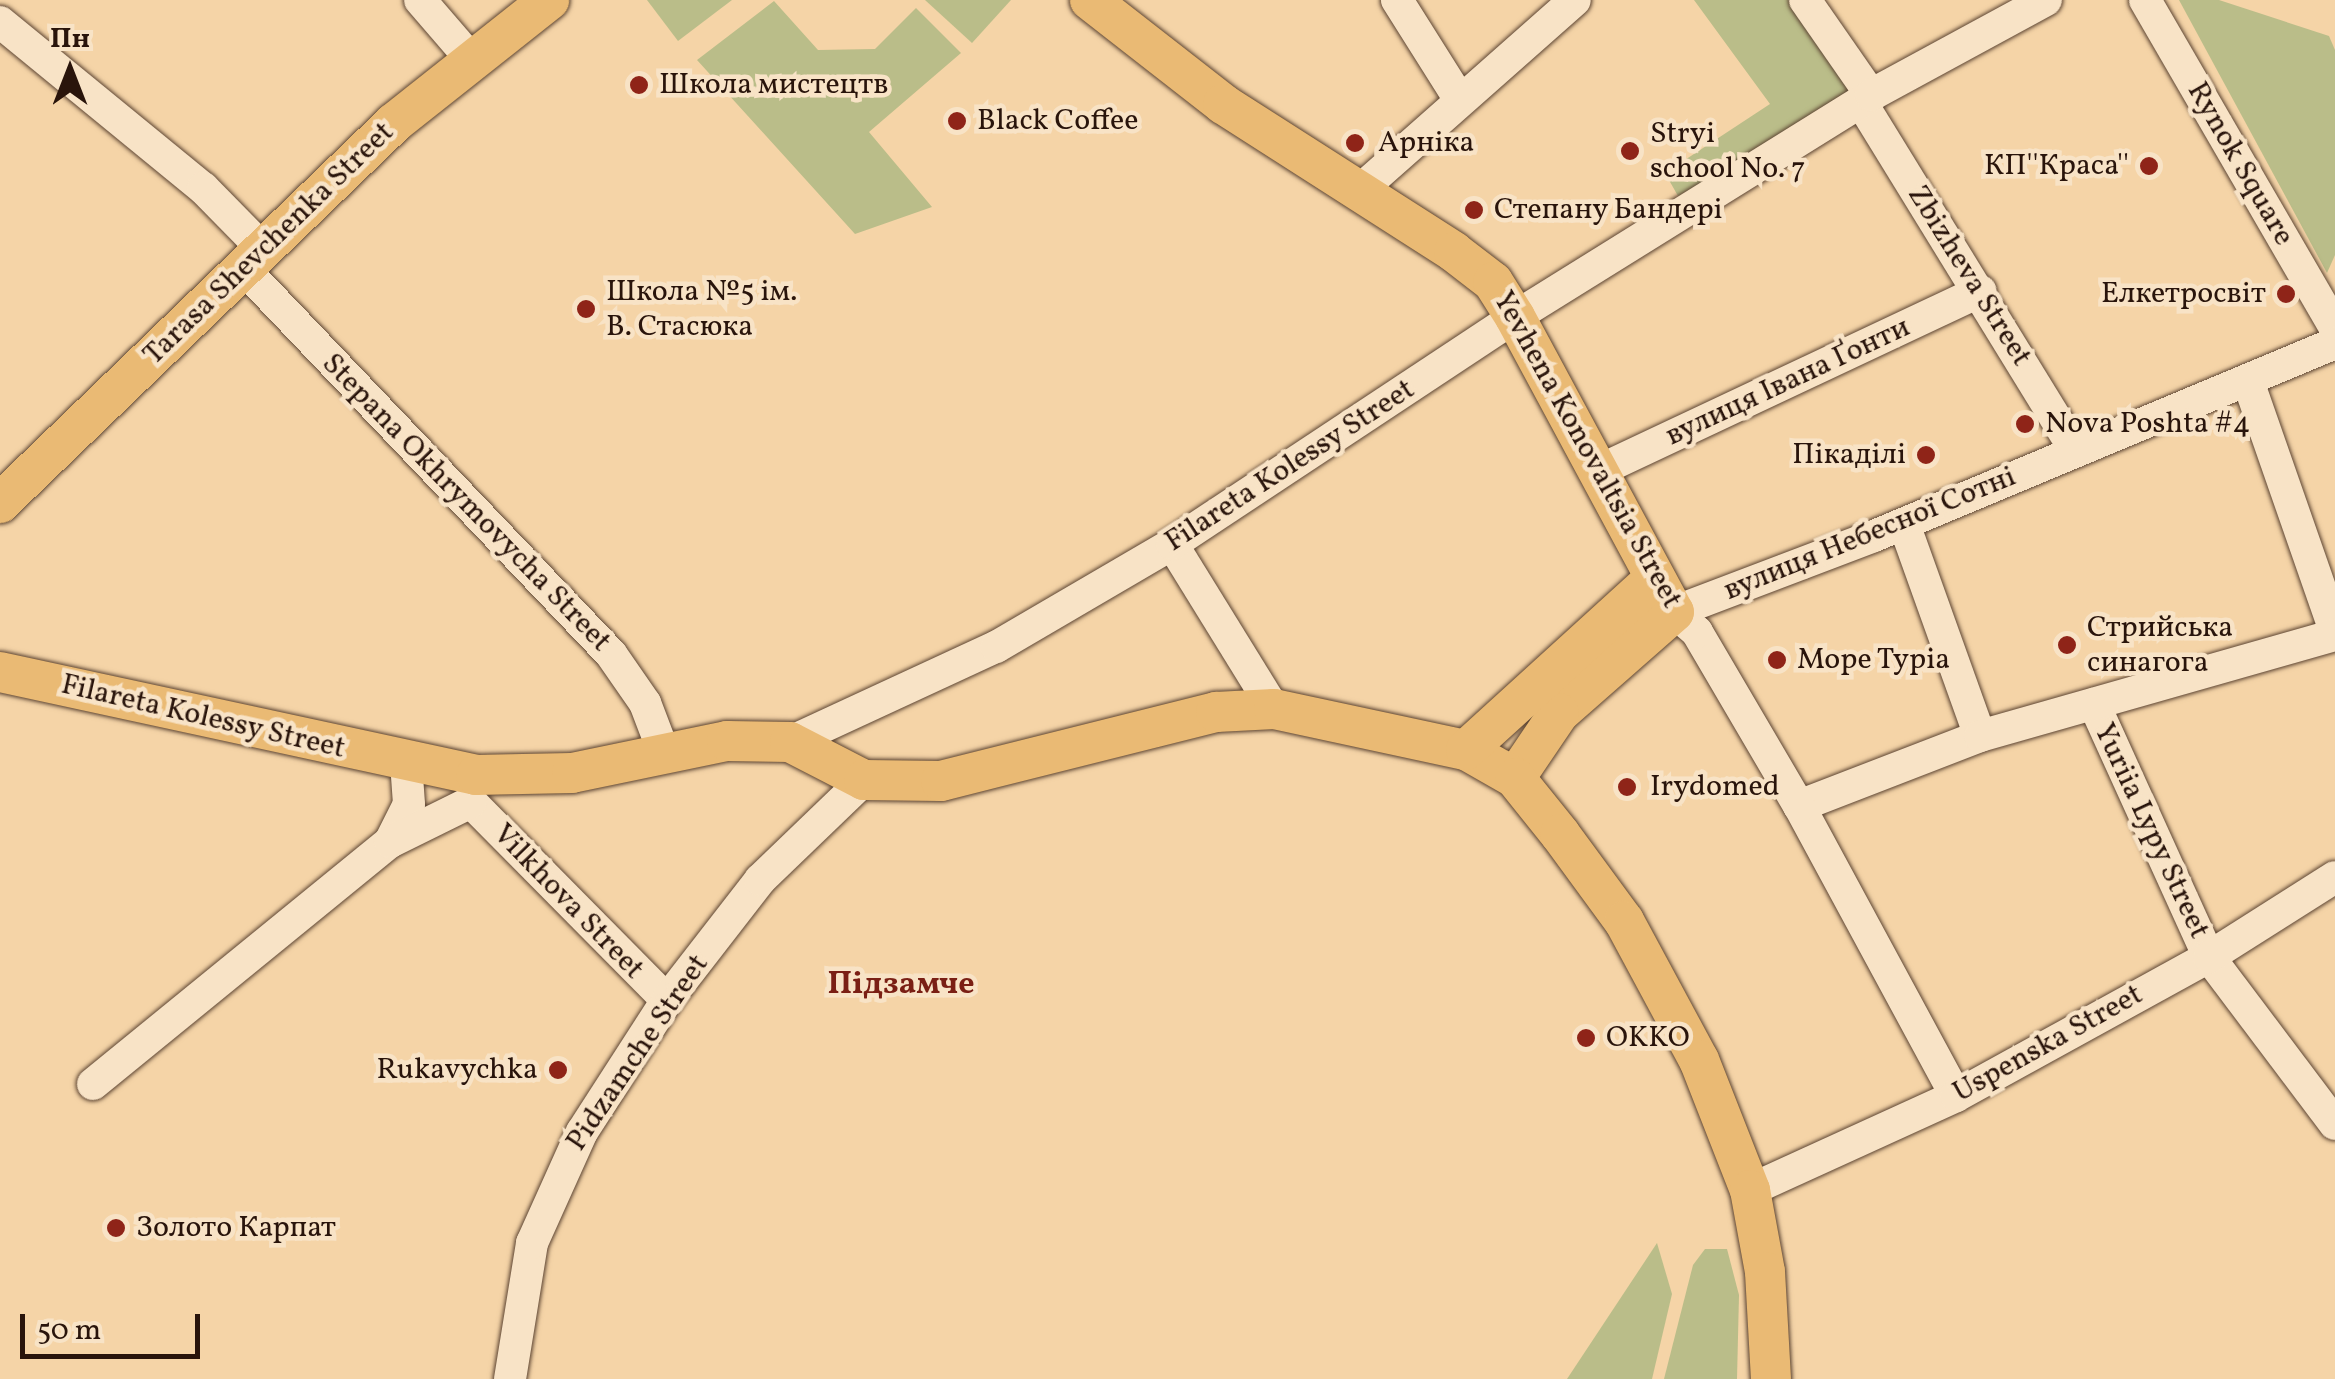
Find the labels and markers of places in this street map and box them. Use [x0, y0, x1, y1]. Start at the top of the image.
place label: Школа мистецтв [659, 67, 888, 103]
marker: Школа мистецтв [628, 74, 650, 96]
place label: Black Coffee [977, 103, 1139, 139]
marker: Black Coffee [946, 110, 968, 132]
place label: Stryi school No. 7 [1650, 116, 1806, 186]
place label: Арніка [1378, 125, 1475, 161]
marker: Арніка [1342, 130, 1368, 156]
marker: Stryi school No. 7 [1619, 140, 1641, 162]
place label: КП''Краса'' [1984, 148, 2129, 184]
marker: КП''Краса'' [2138, 155, 2160, 177]
place label: Степану Бандері [1494, 192, 1723, 228]
marker: Степану Бандері [1463, 199, 1485, 221]
place label: Школа №5 ім. В. Стасюка [606, 274, 797, 344]
place label: Елкетросвіт [2101, 276, 2266, 312]
marker: Елкетросвіт [2275, 283, 2297, 305]
marker: Школа №5 ім. В. Стасюка [575, 298, 597, 320]
place label: Nova Poshta #4 [2045, 406, 2250, 442]
marker: Nova Poshta #4 [2014, 413, 2036, 435]
place label: Пікаділі [1792, 437, 1906, 473]
marker: Пікаділі [1915, 444, 1937, 466]
place label: Стрийська синагога [2087, 610, 2233, 680]
marker: Стрийська синагога [2056, 634, 2078, 656]
place label: Море Туріа [1797, 642, 1951, 678]
marker: Море Туріа [1766, 649, 1788, 671]
place label: Irydomed [1650, 769, 1780, 805]
marker: Irydomed [1614, 774, 1640, 800]
place label: OKKO [1606, 1020, 1690, 1056]
marker: OKKO [1575, 1027, 1597, 1049]
place label: Rukavychka [377, 1052, 538, 1088]
marker: Rukavychka [547, 1059, 569, 1081]
place label: Золото Карпат [136, 1210, 336, 1246]
marker: Золото Карпат [105, 1217, 127, 1239]

